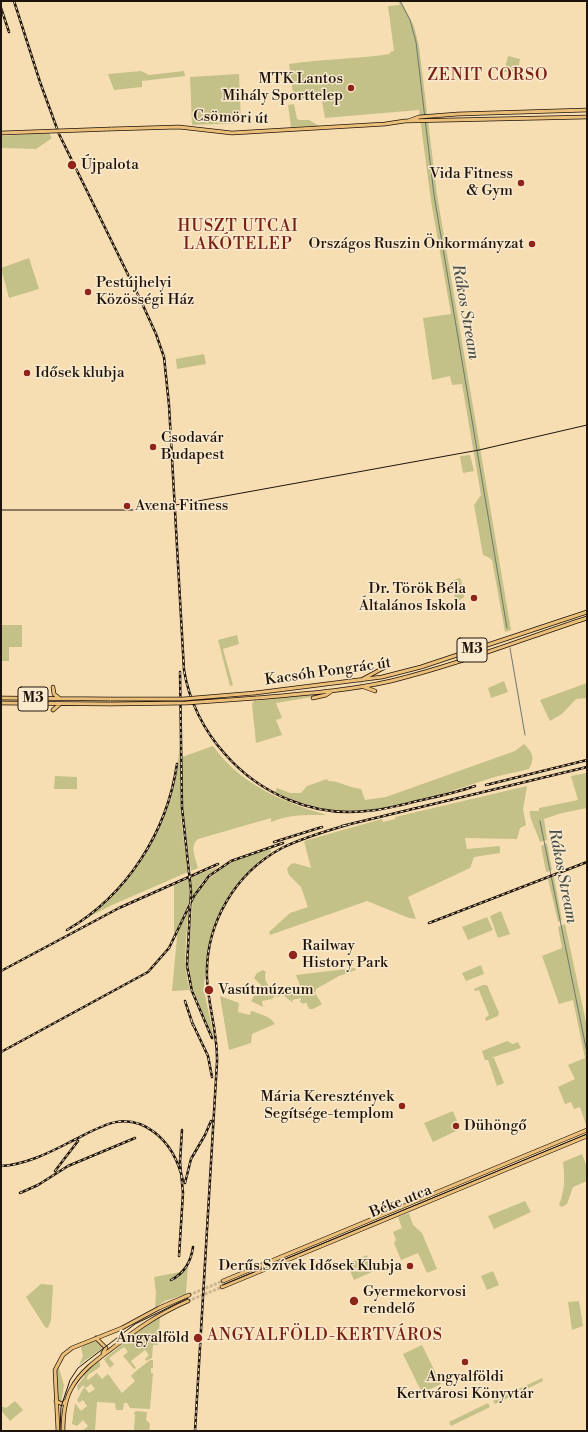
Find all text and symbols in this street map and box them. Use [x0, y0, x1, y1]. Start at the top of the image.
district label: ZENIT CORSO [427, 66, 549, 86]
place label: MTK Lantos Mihály Sporttelep [222, 70, 343, 105]
marker: MTK Lantos Mihály Sporttelep [346, 83, 356, 93]
street label: Csömöri út [193, 108, 269, 128]
place label: Újpalota [81, 156, 139, 174]
marker: Újpalota [66, 159, 78, 171]
place label: Vida Fitness & Gym [430, 165, 513, 200]
marker: Vida Fitness & Gym [516, 178, 526, 188]
district label: HUSZT UTCAI LAKÓTELEP [177, 217, 299, 255]
place label: Országos Ruszin Önkormányzat [308, 235, 524, 253]
marker: Országos Ruszin Önkormányzat [527, 239, 537, 249]
water label: Rákos Stream [447, 263, 483, 361]
place label: Pestújhelyi Közösségi Ház [96, 274, 194, 309]
marker: Pestújhelyi Közösségi Ház [83, 287, 93, 297]
place label: Idősek klubja [35, 364, 125, 382]
marker: Idősek klubja [22, 368, 32, 378]
place label: Csodavár Budapest [161, 429, 224, 464]
marker: Csodavár Budapest [148, 442, 158, 452]
place label: Avena Fitness [135, 497, 228, 515]
marker: Avena Fitness [122, 501, 132, 511]
place label: Dr. Török Béla Általános Iskola [359, 580, 466, 615]
marker: Dr. Török Béla Általános Iskola [469, 593, 479, 603]
road number: M3 [457, 638, 487, 662]
street label: Kacsóh Pongrác út [264, 654, 392, 690]
road number: M3 [18, 687, 48, 711]
water label: Rákos Stream [543, 827, 581, 925]
place label: Railway History Park [302, 937, 388, 972]
marker: Railway History Park [287, 949, 299, 961]
place label: Vasútmúzeum [218, 981, 314, 999]
marker: Vasútmúzeum [203, 984, 215, 996]
place label: Mária Keresztények Segítsége-templom [261, 1088, 394, 1123]
marker: Mária Keresztények Segítsége-templom [397, 1101, 407, 1111]
place label: Dühöngő [464, 1117, 527, 1135]
marker: Dühöngő [451, 1121, 461, 1131]
street label: Béke utca [367, 1181, 435, 1223]
place label: Derűs Szívek Idősek Klubja [218, 1257, 402, 1275]
marker: Derűs Szívek Idősek Klubja [405, 1261, 415, 1271]
place label: Gyermekorvosi rendelő [363, 1283, 466, 1318]
marker: Gyermekorvosi rendelő [348, 1295, 360, 1307]
district label: ANGYALFÖLD-KERTVÁROS [207, 1326, 443, 1346]
place label: Angyalföld [116, 1329, 189, 1347]
marker: Angyalföld [192, 1332, 204, 1344]
marker: Angyalföldi Kertvárosi Könyvtár [460, 1357, 470, 1367]
place label: Angyalföldi Kertvárosi Könyvtár [396, 1368, 534, 1403]

